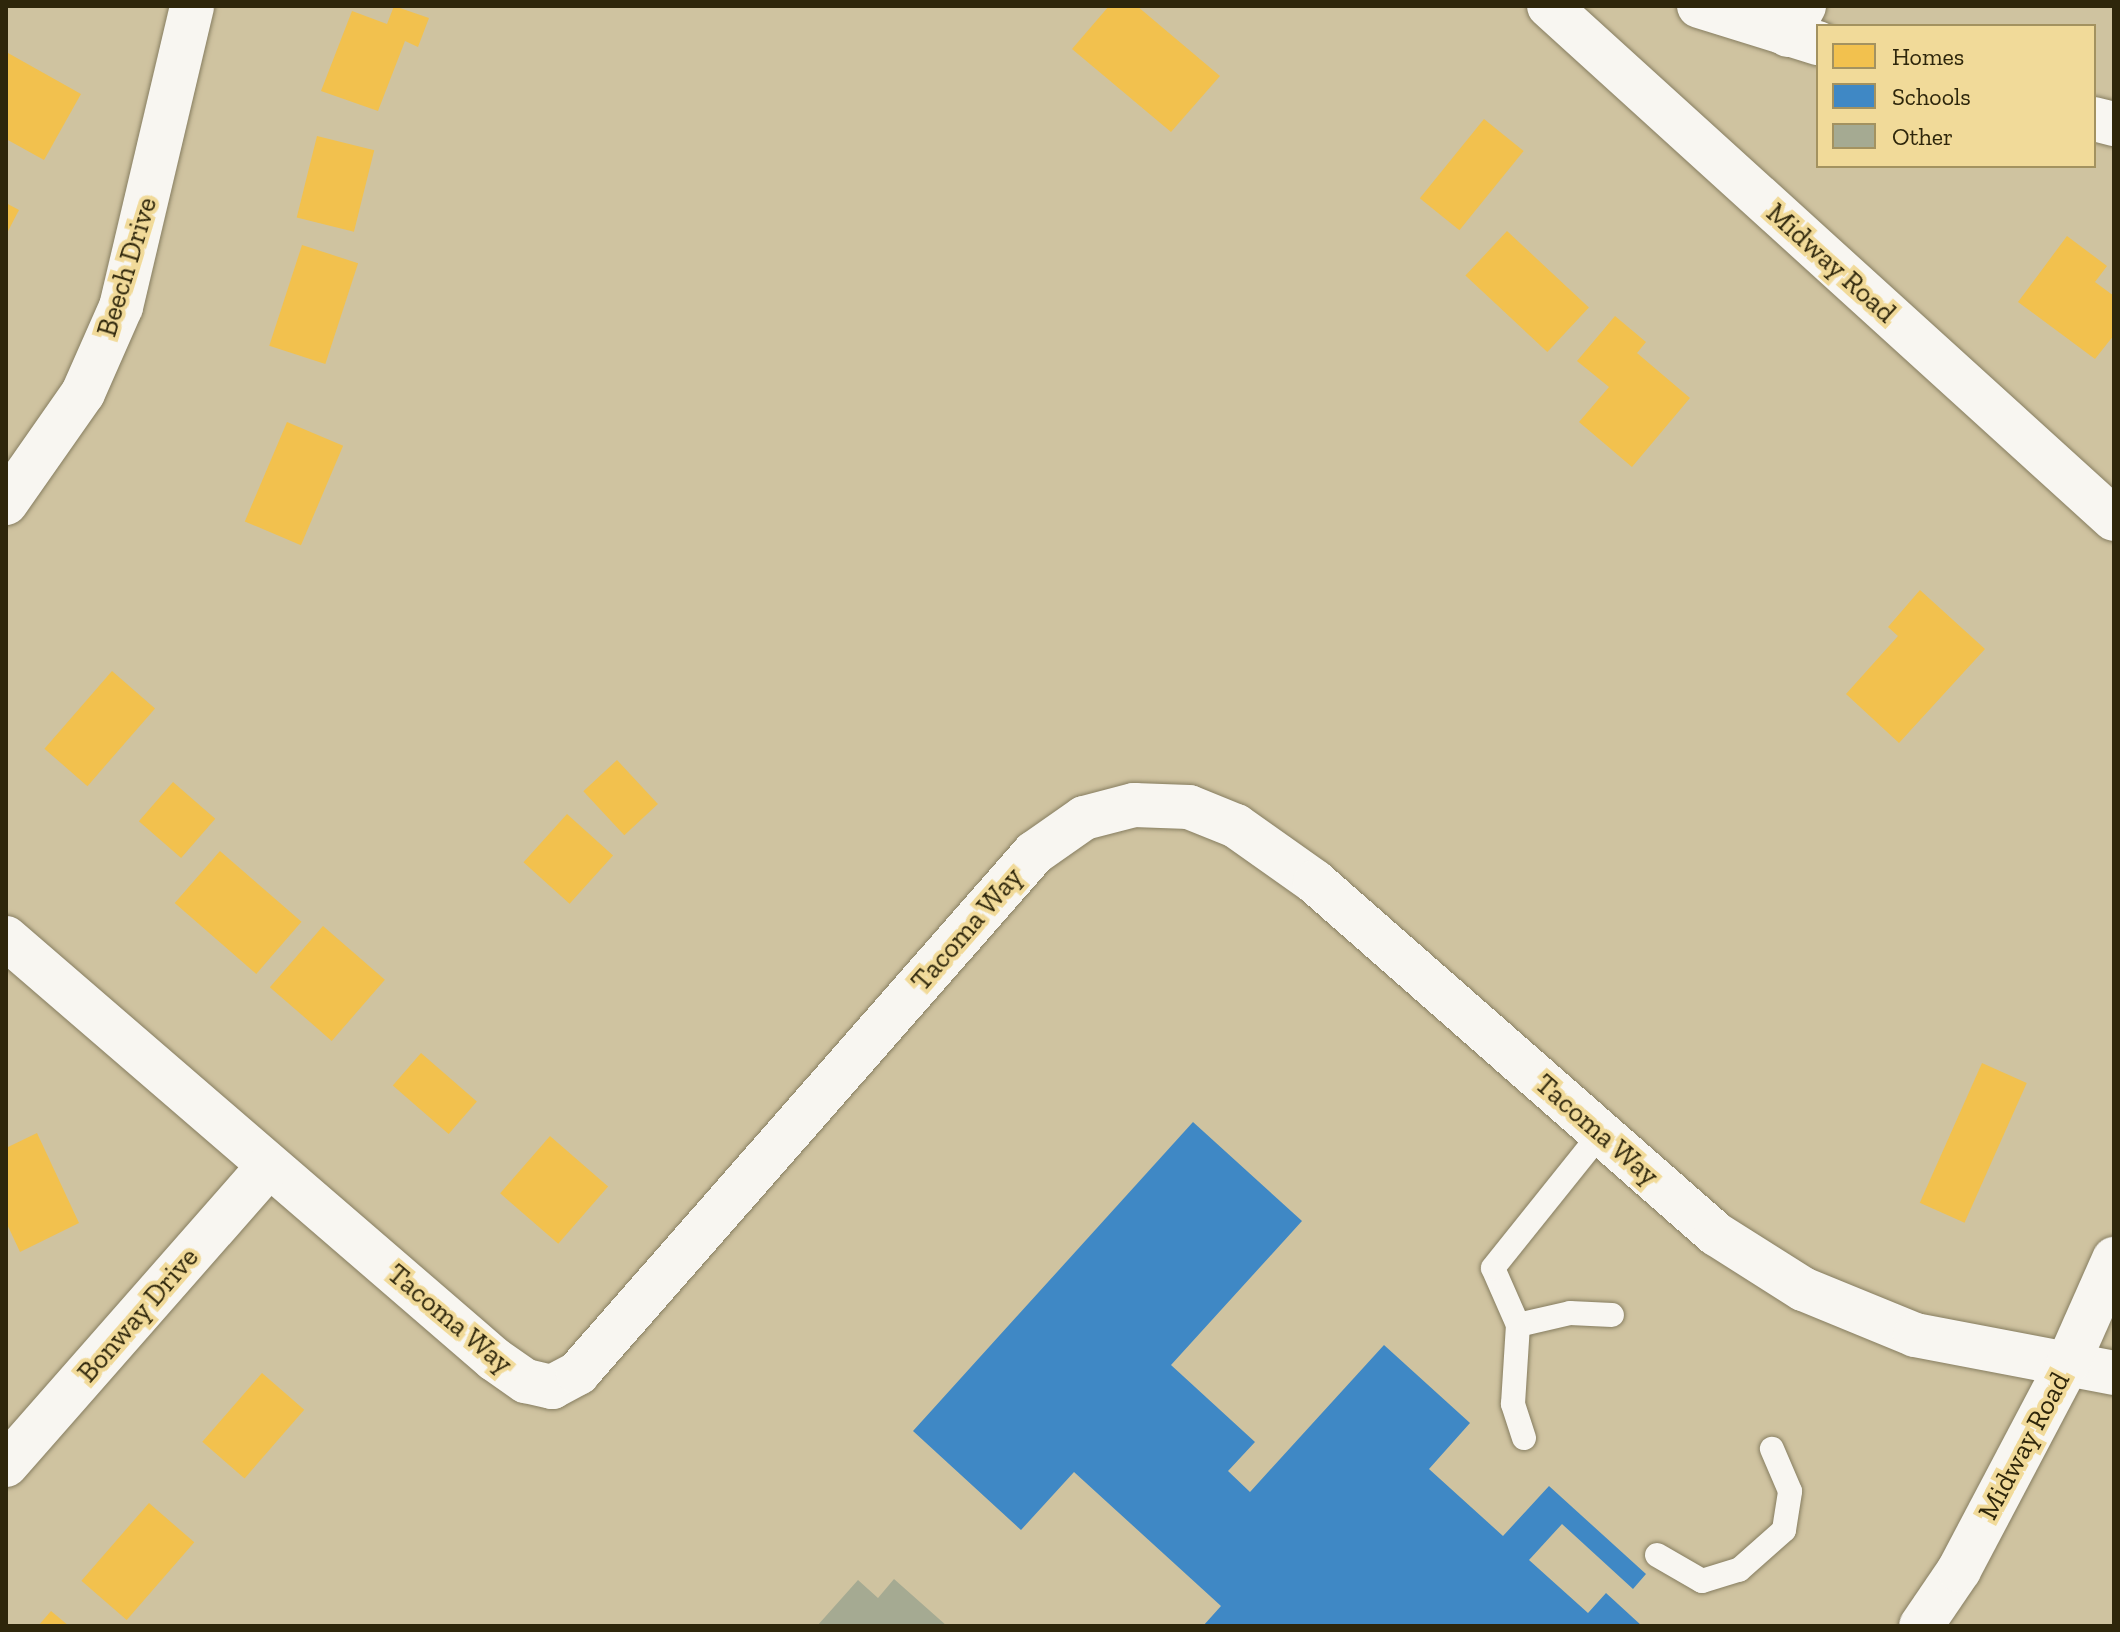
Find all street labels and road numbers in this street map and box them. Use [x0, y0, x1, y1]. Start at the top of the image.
street label: Beech Drive [90, 193, 164, 341]
street label: Midway Road [1759, 196, 1903, 330]
street label: Tacoma Way [904, 860, 1030, 998]
street label: Tacoma Way [1528, 1067, 1666, 1193]
street label: Bonway Drive [70, 1241, 206, 1389]
street label: Tacoma Way [380, 1257, 520, 1381]
street label: Midway Road [1971, 1366, 2077, 1526]

